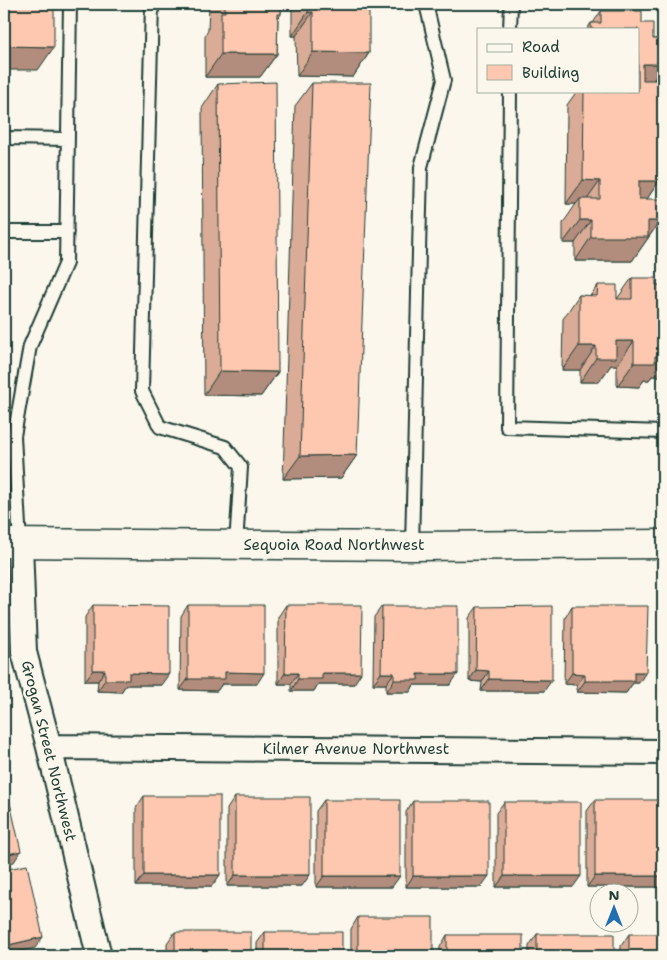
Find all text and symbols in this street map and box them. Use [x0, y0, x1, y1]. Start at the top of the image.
legend [477, 28, 640, 92]
text: Road [522, 37, 560, 57]
text: Building [522, 63, 579, 83]
street label: Sequoia Road Northwest [243, 535, 425, 555]
street label: Grogan Street Northwest [17, 658, 81, 844]
street label: Kilmer Avenue Northwest [263, 739, 449, 759]
north arrow [590, 882, 640, 932]
text: N [608, 886, 620, 904]

